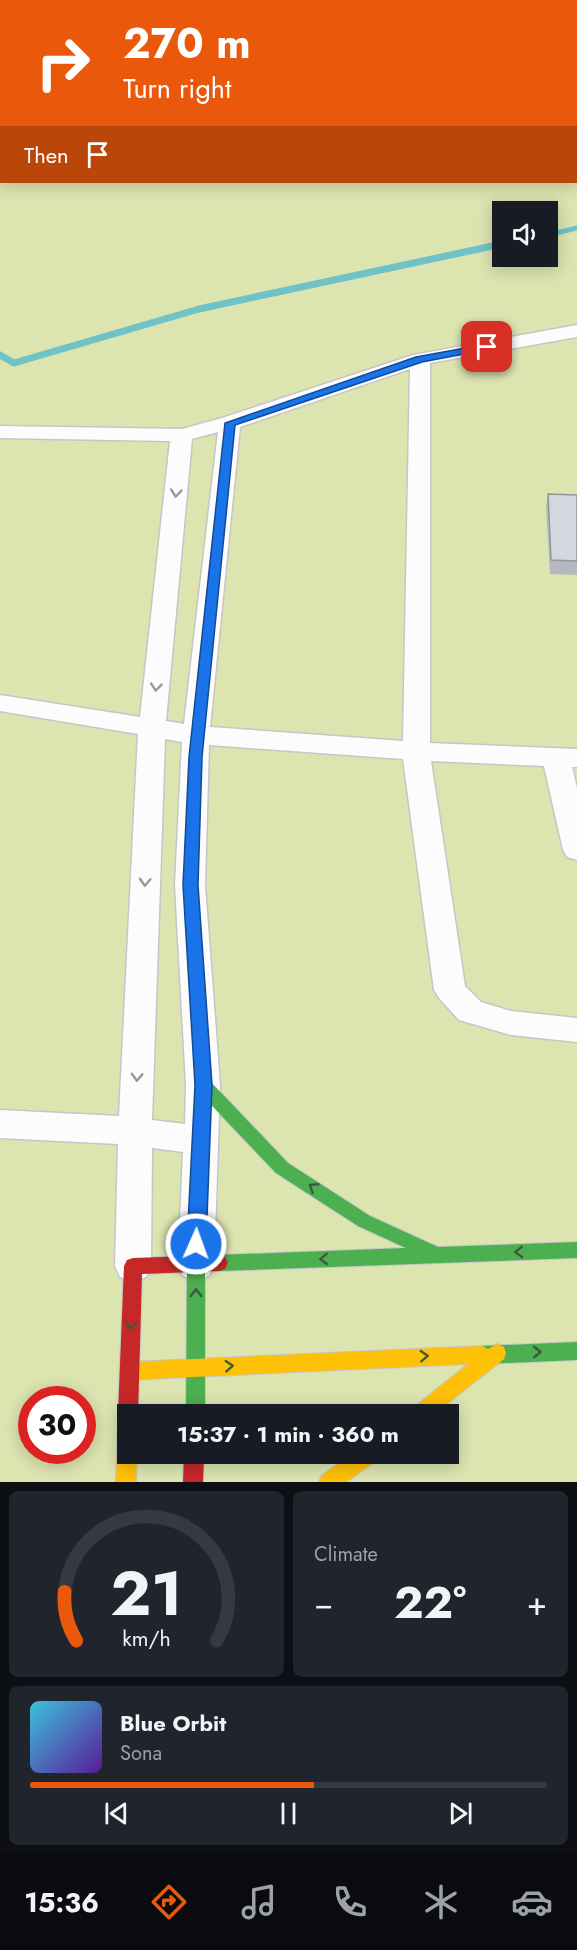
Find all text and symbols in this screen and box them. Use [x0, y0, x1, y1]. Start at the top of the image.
text: 270 m [123, 13, 251, 74]
icon: right [24, 24, 102, 102]
text: Turn right [123, 69, 231, 108]
icon: arrive [81, 138, 114, 171]
text: Then [24, 139, 69, 171]
map controls [492, 201, 558, 267]
button: sound [492, 201, 558, 267]
pin [461, 321, 512, 372]
icon: arrive [470, 330, 503, 363]
one-way arrow [170, 489, 183, 498]
one-way arrow [150, 683, 163, 692]
one-way arrow [139, 877, 152, 886]
one-way arrow [131, 1072, 144, 1081]
one-way arrow [309, 1183, 319, 1195]
position arrow [164, 1212, 228, 1276]
one-way arrow [514, 1245, 523, 1258]
one-way arrow [319, 1253, 328, 1266]
one-way arrow [190, 1289, 202, 1298]
one-way arrow [124, 1320, 137, 1329]
one-way arrow [533, 1346, 542, 1358]
one-way arrow [419, 1350, 428, 1363]
one-way arrow [225, 1359, 234, 1372]
speed limit sign: 30 [18, 1386, 96, 1464]
text: 15:37 · 1 min · 360 m [177, 1418, 399, 1450]
text: Climate [314, 1540, 378, 1569]
text: 21 [110, 1548, 183, 1638]
text: 22° [394, 1570, 466, 1635]
text: − [314, 1580, 333, 1627]
text: + [527, 1580, 547, 1627]
text: km/h [122, 1623, 171, 1654]
text: Blue Orbit [120, 1707, 226, 1739]
text: Sona [120, 1739, 162, 1768]
icon: previous [100, 1797, 133, 1830]
icon: pause [272, 1797, 305, 1830]
icon: next [444, 1797, 477, 1830]
icon: directions [148, 1881, 190, 1923]
icon: music [238, 1881, 280, 1923]
icon: phone [329, 1881, 371, 1923]
icon: climate [420, 1881, 462, 1923]
icon: car [511, 1881, 553, 1923]
text: 15:36 [24, 1883, 99, 1922]

